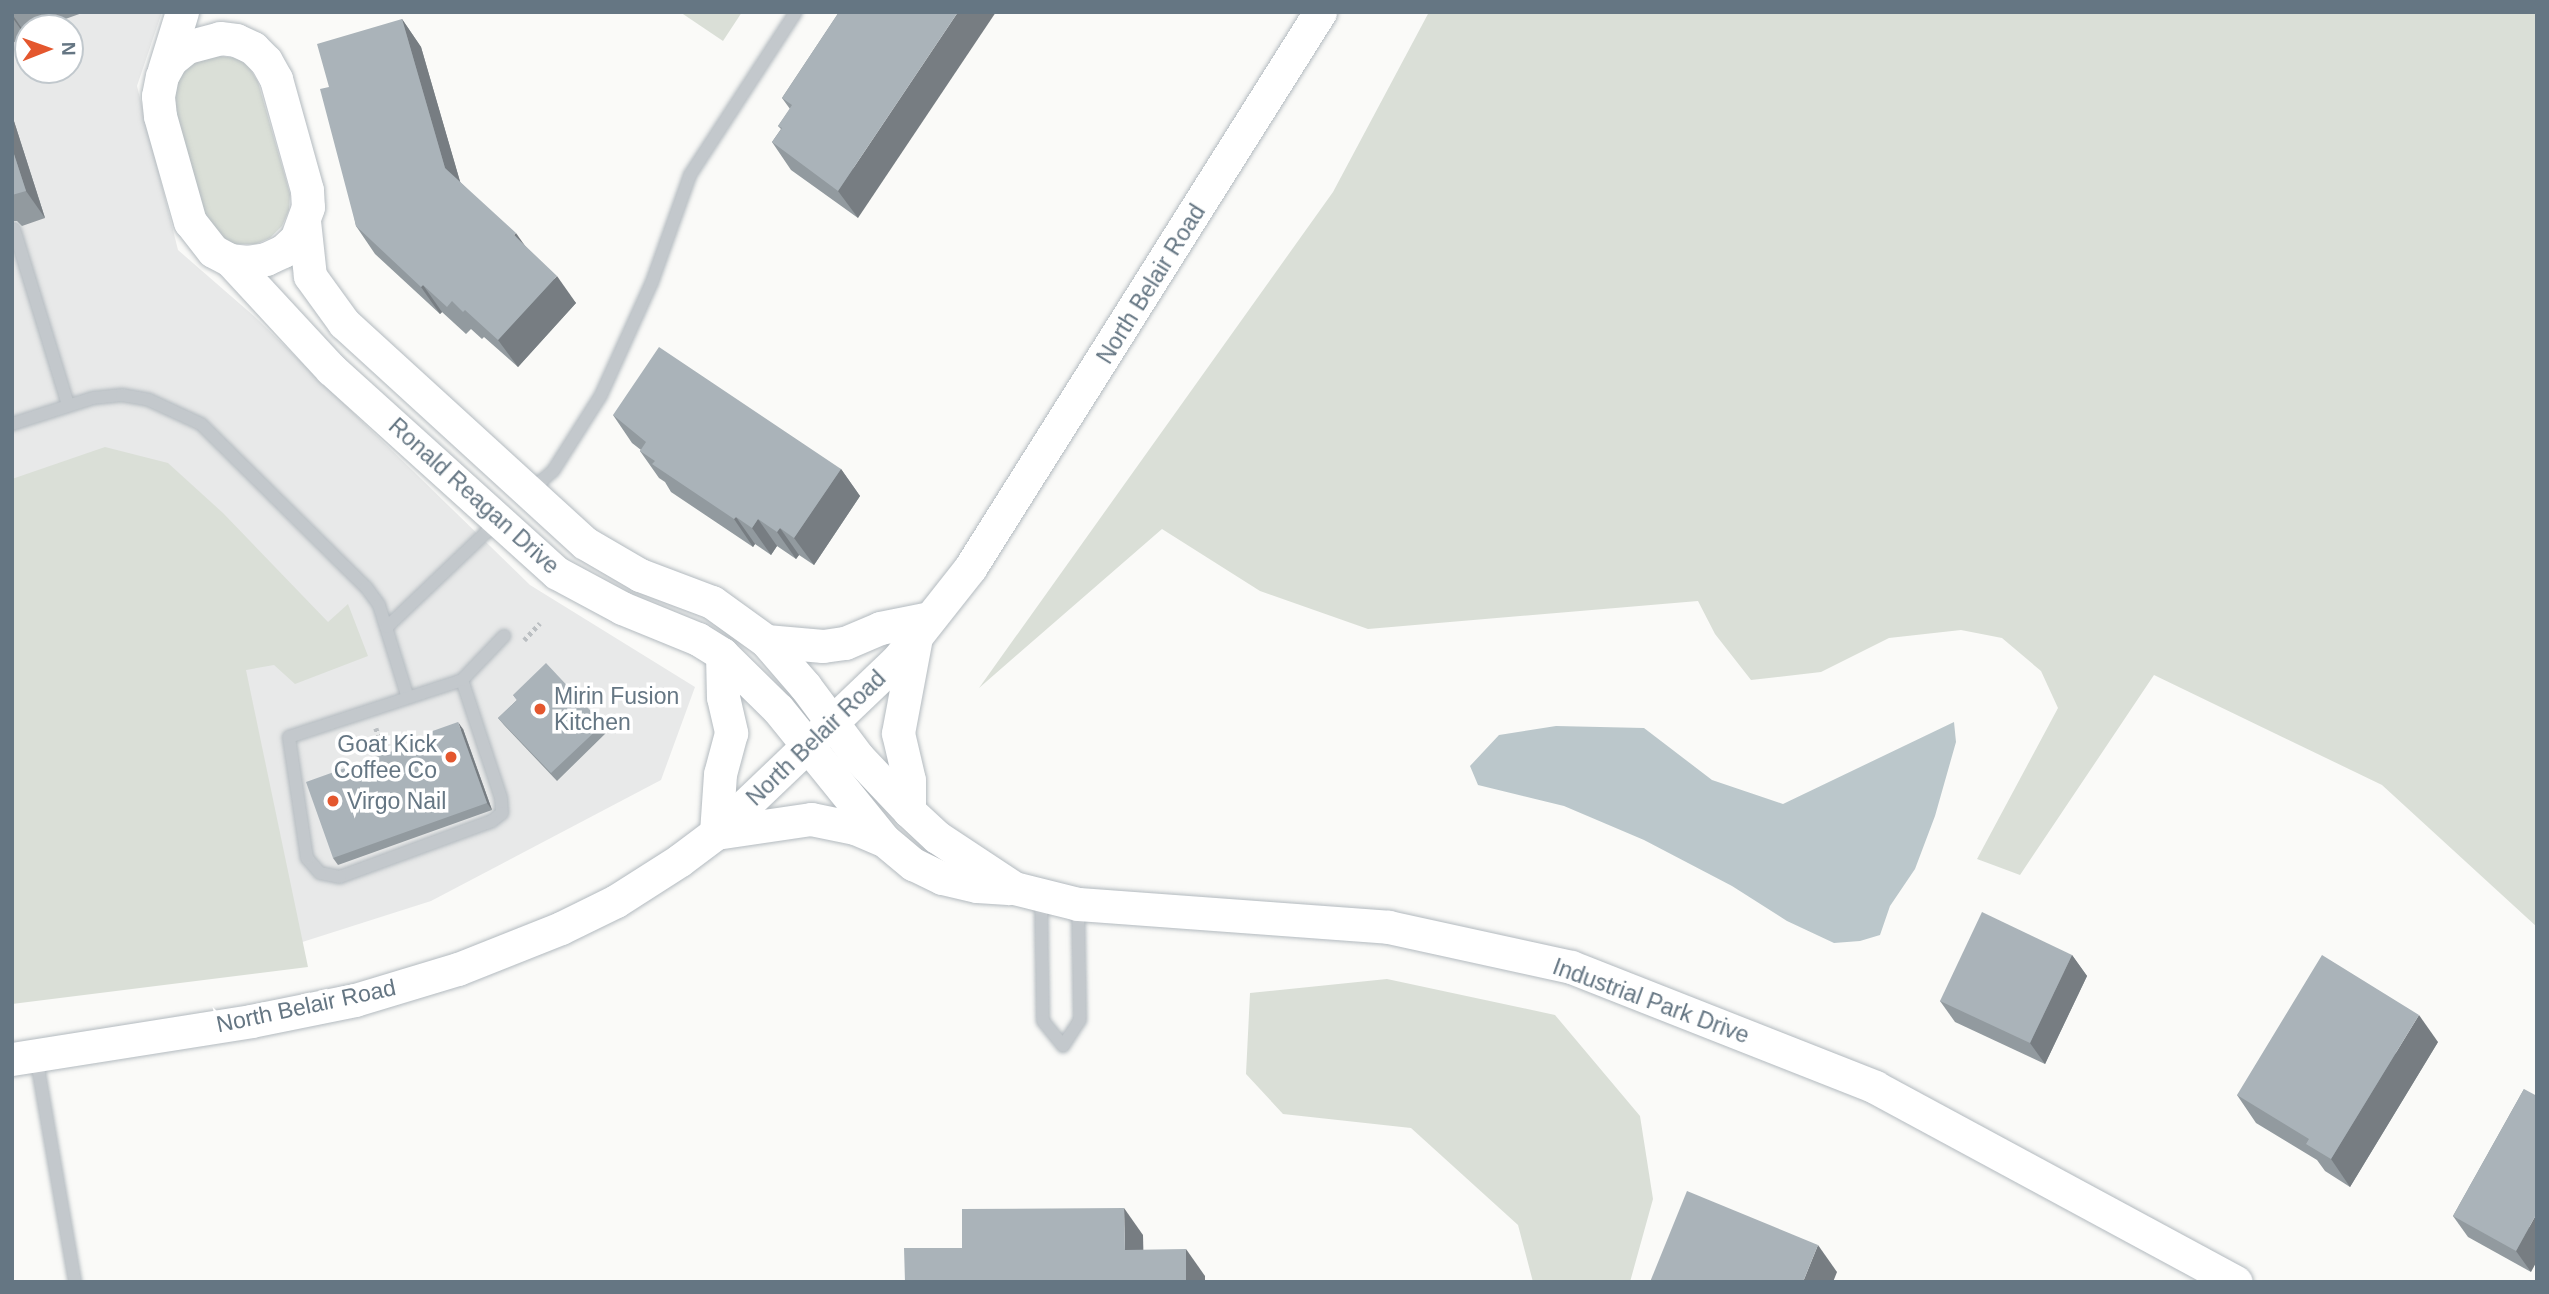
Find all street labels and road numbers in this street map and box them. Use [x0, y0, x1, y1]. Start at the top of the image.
street label: North Belair Road [1091, 199, 1211, 369]
street label: Ronald Reagan Drive [383, 412, 565, 580]
street label: North Belair Road [741, 665, 891, 811]
street label: Industrial Park Drive [1549, 953, 1753, 1049]
street label: North Belair Road [214, 973, 398, 1039]

